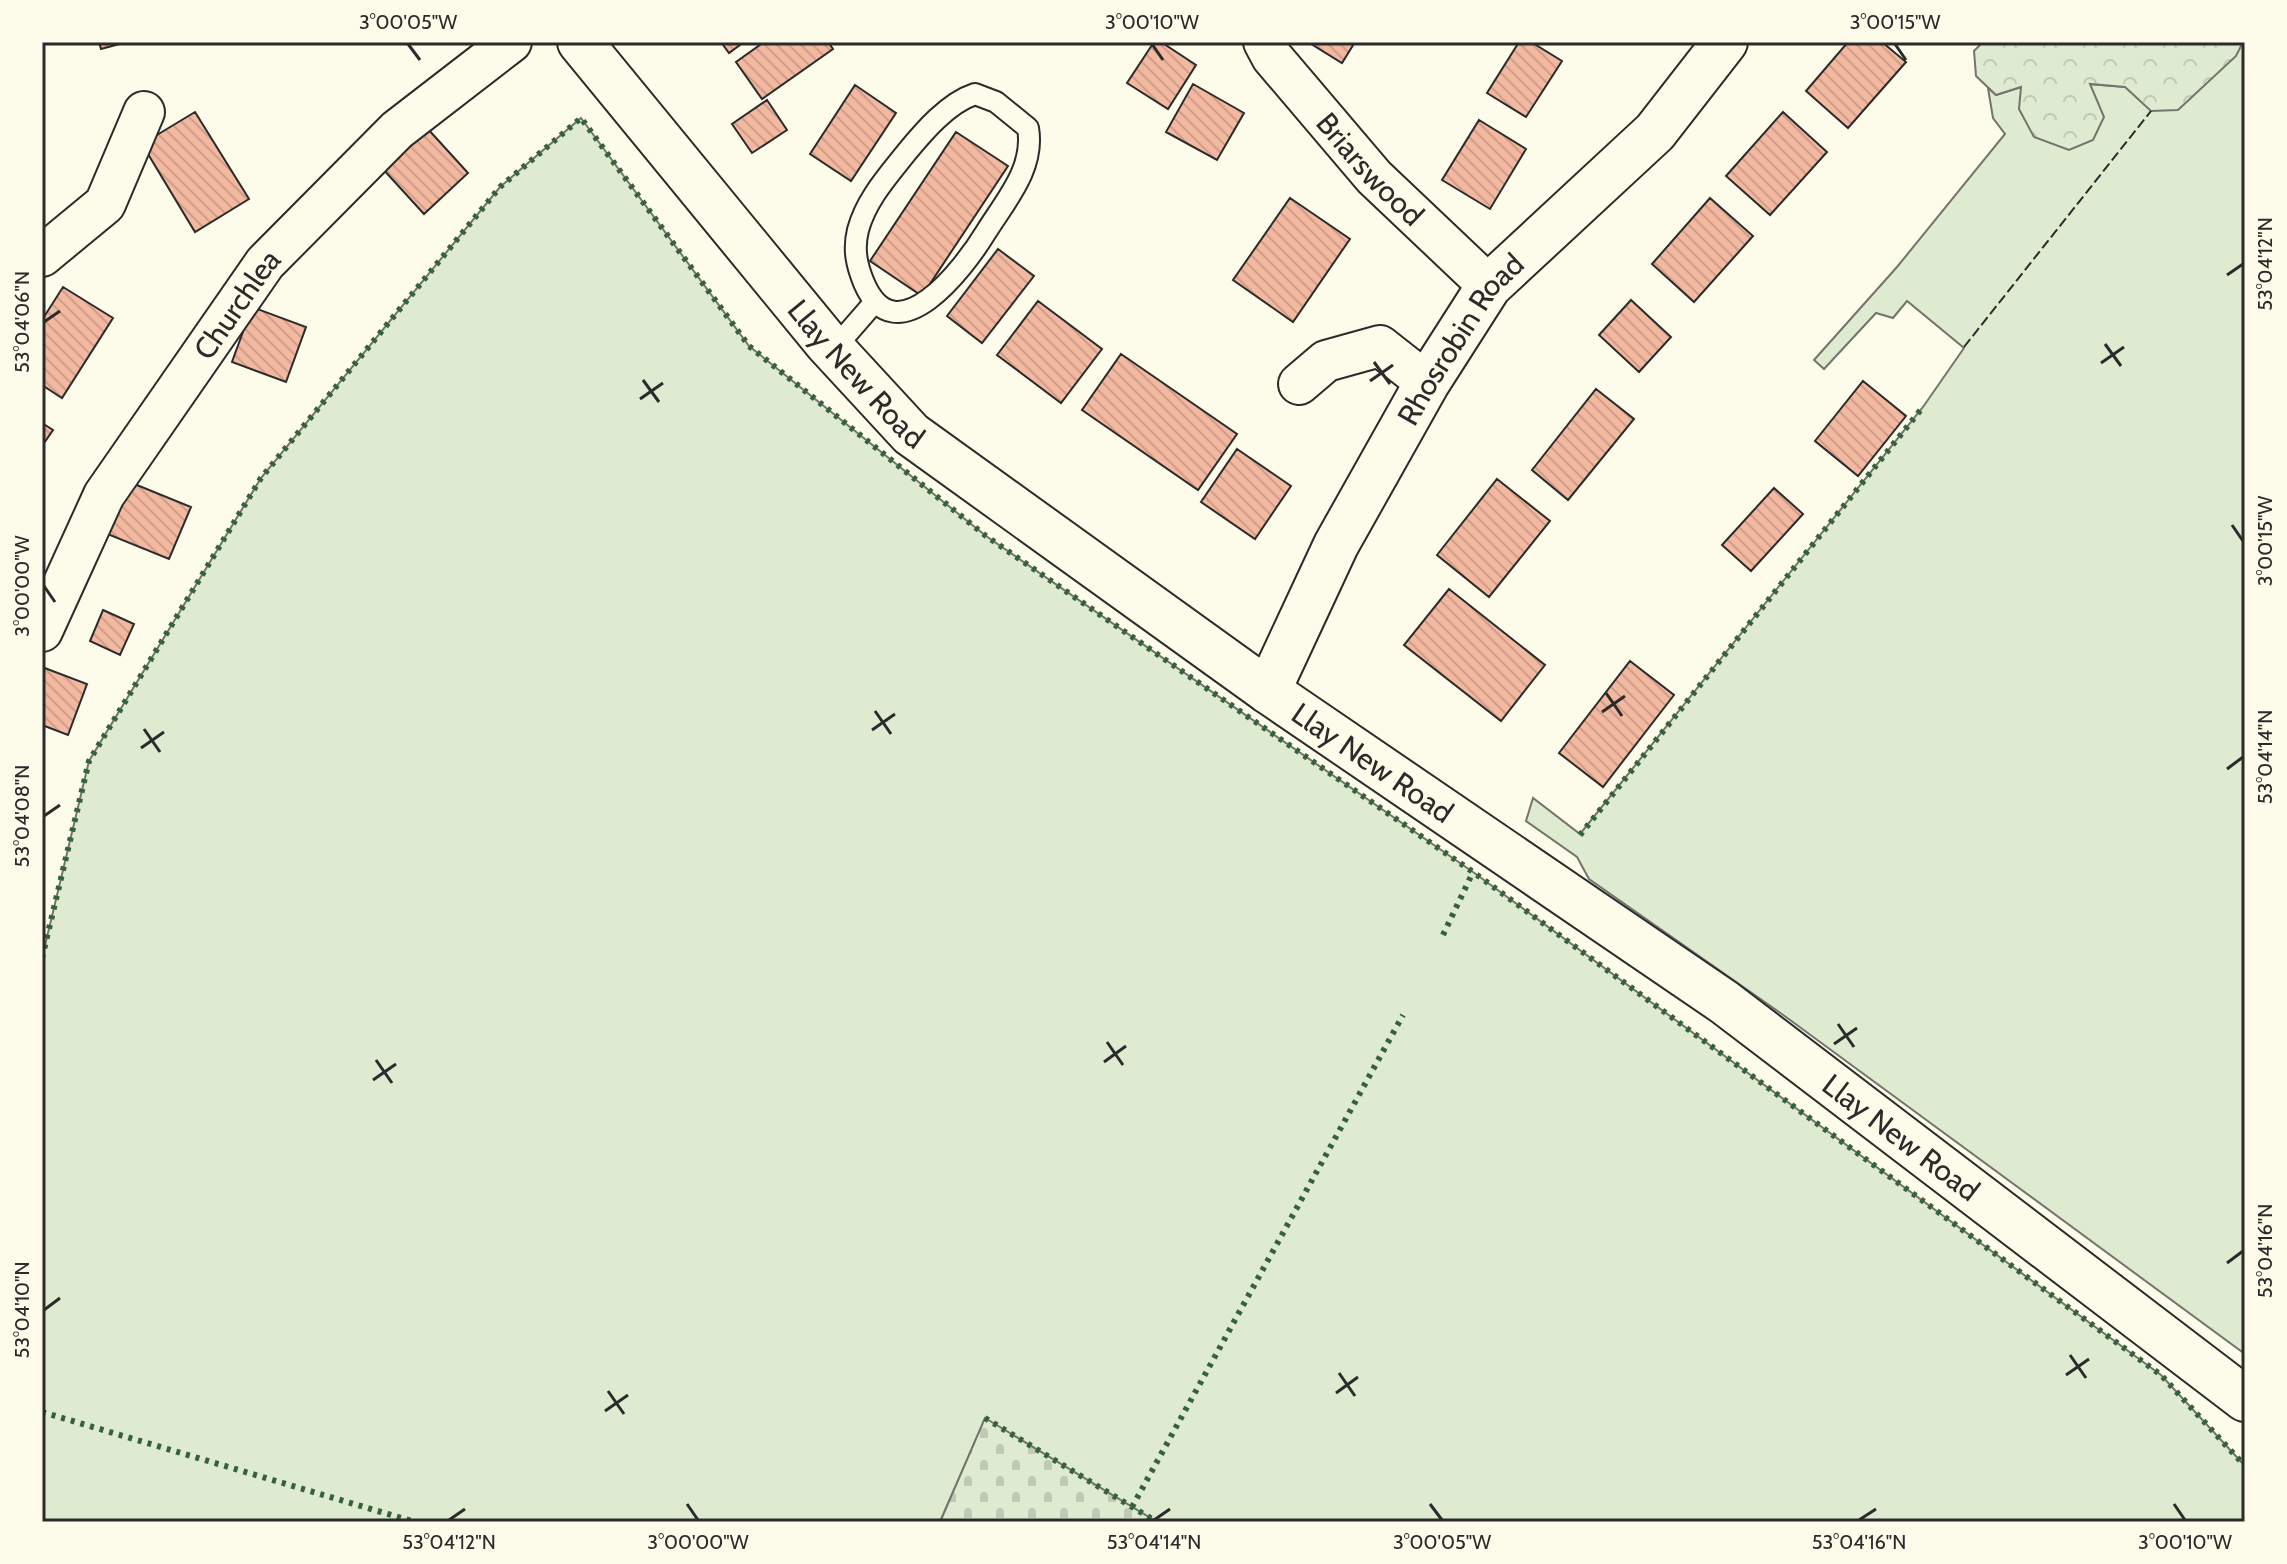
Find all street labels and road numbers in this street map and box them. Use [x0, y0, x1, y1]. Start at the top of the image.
street label: Briarswood [1309, 105, 1432, 233]
street label: Churchlea [185, 240, 288, 366]
street label: Rhosrobin Road [1389, 245, 1531, 431]
street label: Llay New Road [780, 292, 932, 456]
street label: Llay New Road [1285, 694, 1461, 831]
street label: Llay New Road [1816, 1066, 1987, 1209]

